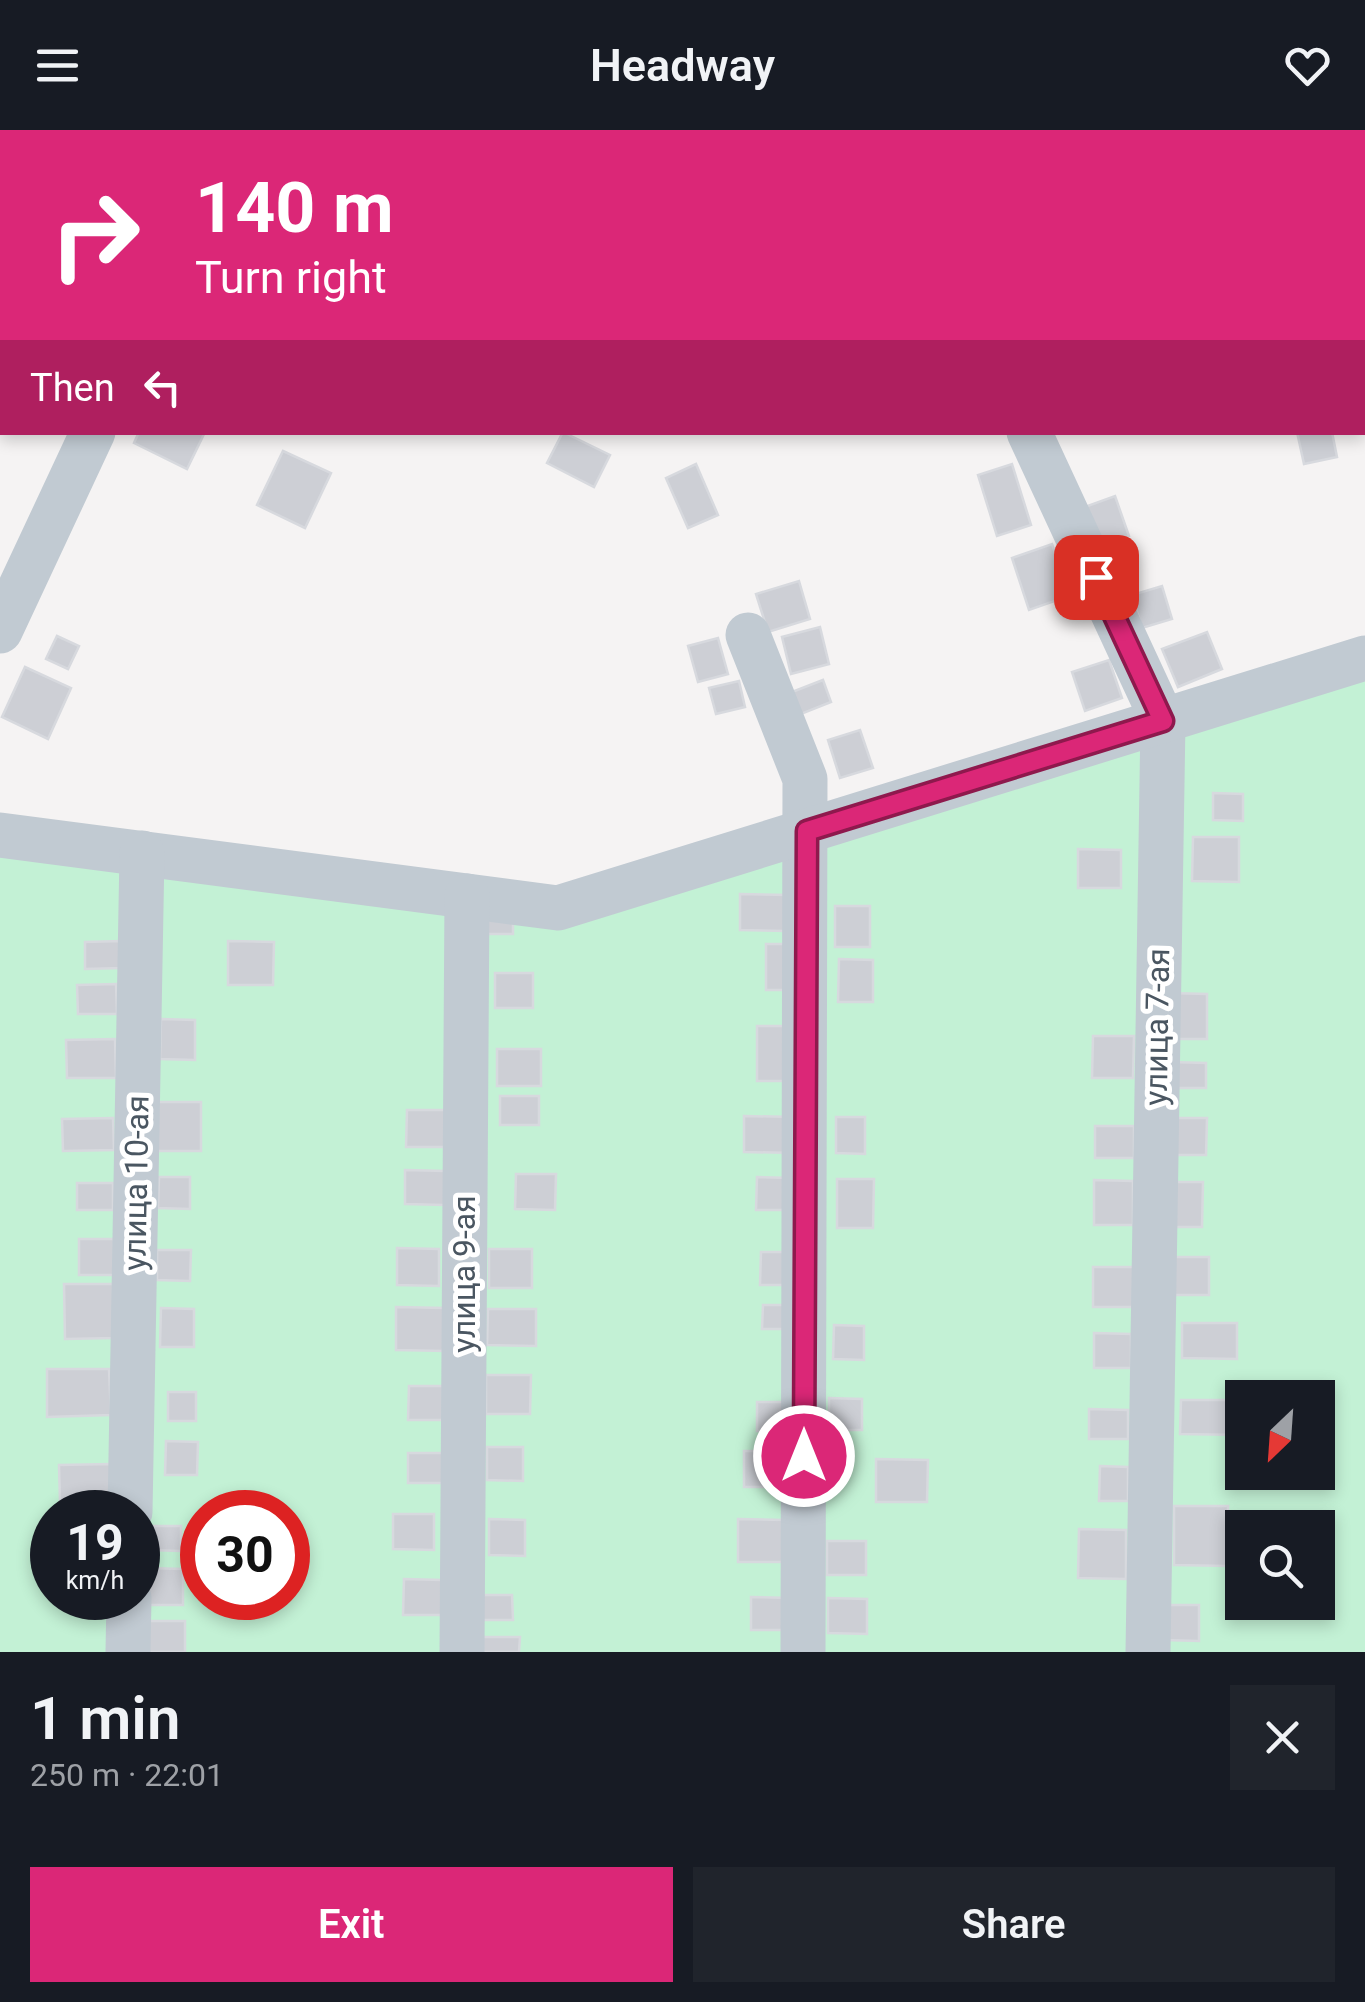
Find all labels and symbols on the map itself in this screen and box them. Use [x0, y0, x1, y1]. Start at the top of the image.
pin [1054, 535, 1139, 620]
street label: улица 7-ая [1137, 948, 1177, 1106]
street label: улица 10-ая [115, 1095, 157, 1271]
street label: улица 9-ая [445, 1195, 483, 1353]
north arrow [1225, 1380, 1335, 1490]
position arrow [752, 1404, 856, 1508]
speed limit sign: 30 [180, 1490, 310, 1620]

